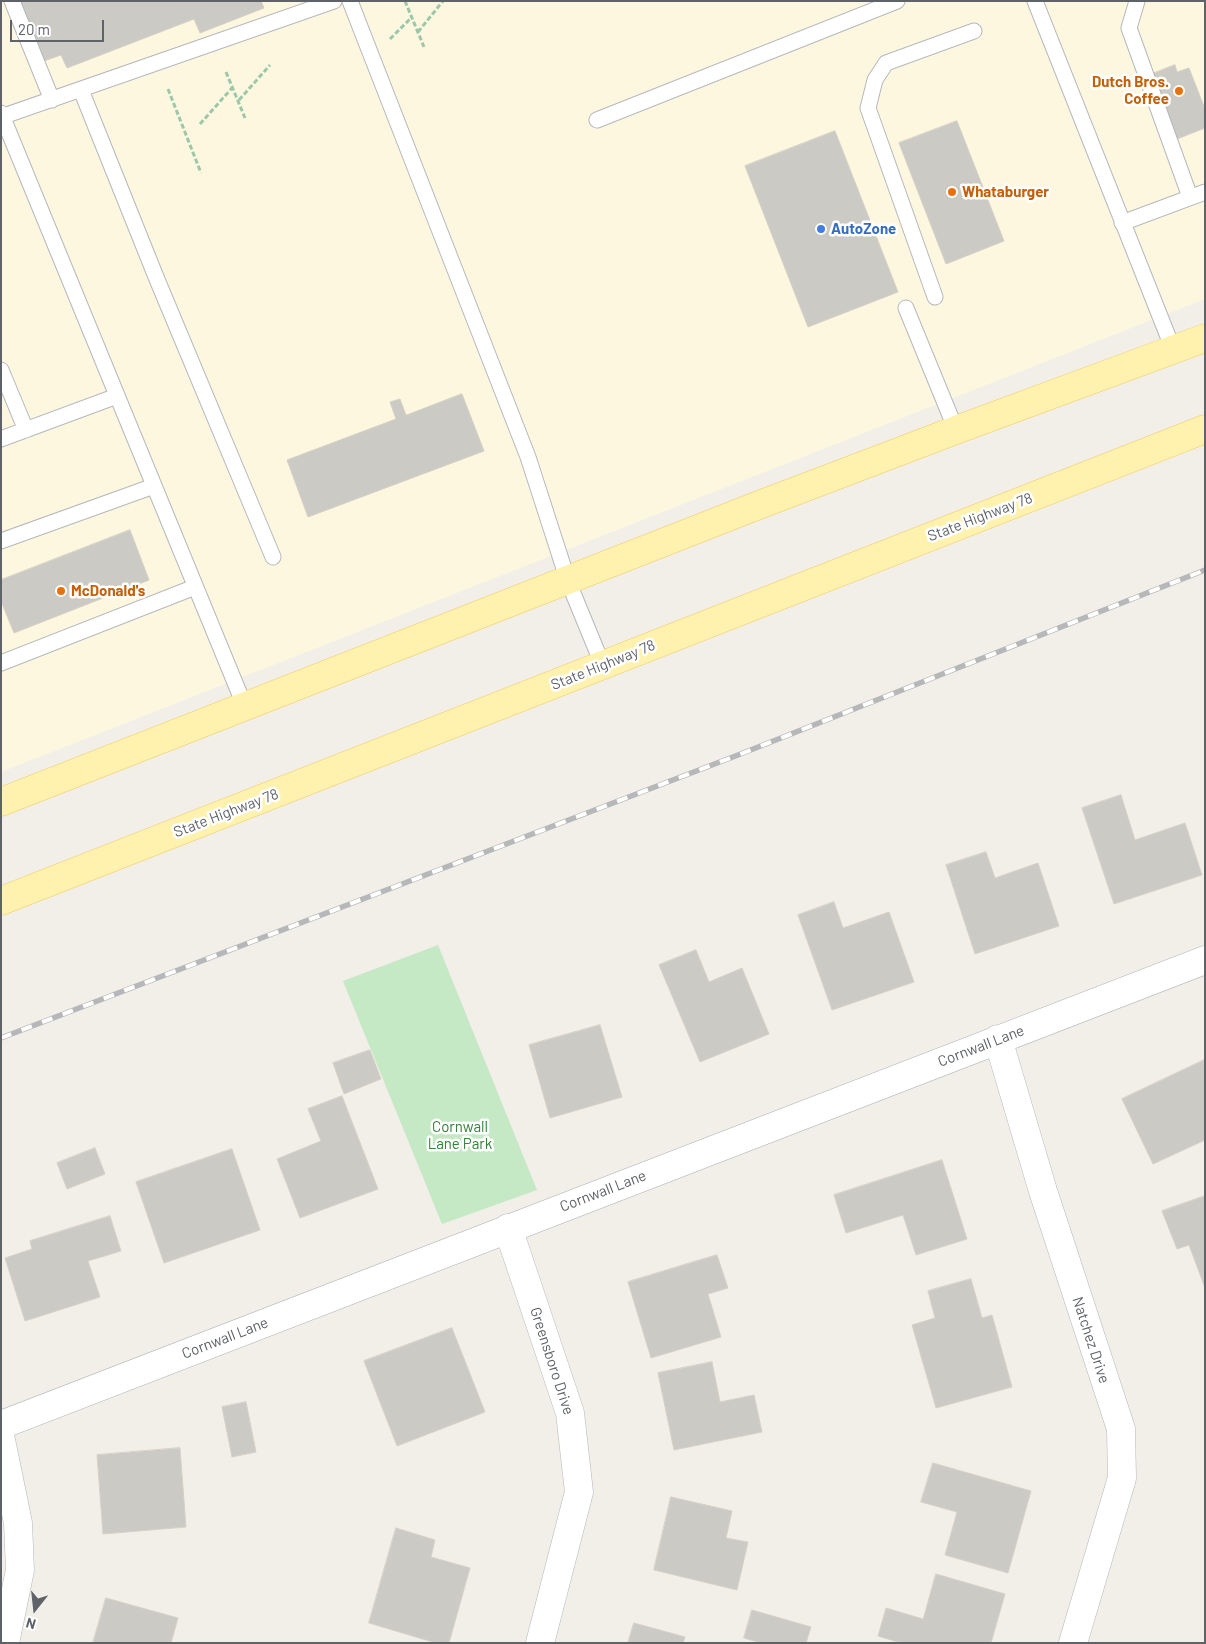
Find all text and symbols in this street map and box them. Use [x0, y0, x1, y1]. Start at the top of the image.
scale bar [12, 10, 106, 42]
text: 20 m [18, 20, 50, 38]
place label: Dutch Bros. Coffee [1092, 73, 1169, 108]
marker: Dutch Bros. Coffee [1173, 85, 1185, 97]
place label: Whataburger [962, 183, 1049, 201]
marker: Whataburger [946, 186, 958, 198]
place label: AutoZone [831, 220, 896, 238]
marker: AutoZone [815, 223, 827, 235]
street label: State Highway 78 [925, 489, 1035, 545]
place label: McDonald's [71, 582, 145, 600]
marker: McDonald's [55, 585, 67, 597]
street label: State Highway 78 [548, 636, 658, 694]
street label: State Highway 78 [171, 785, 281, 841]
street label: Cornwall Lane [935, 1021, 1027, 1071]
park label: Cornwall Lane Park [428, 1118, 492, 1153]
street label: Cornwall Lane [557, 1166, 649, 1216]
street label: Natchez Drive [1069, 1294, 1113, 1386]
street label: Greensboro Drive [526, 1305, 578, 1417]
street label: Cornwall Lane [179, 1313, 271, 1363]
north arrow [10, 1584, 60, 1634]
text: N [24, 1614, 38, 1633]

